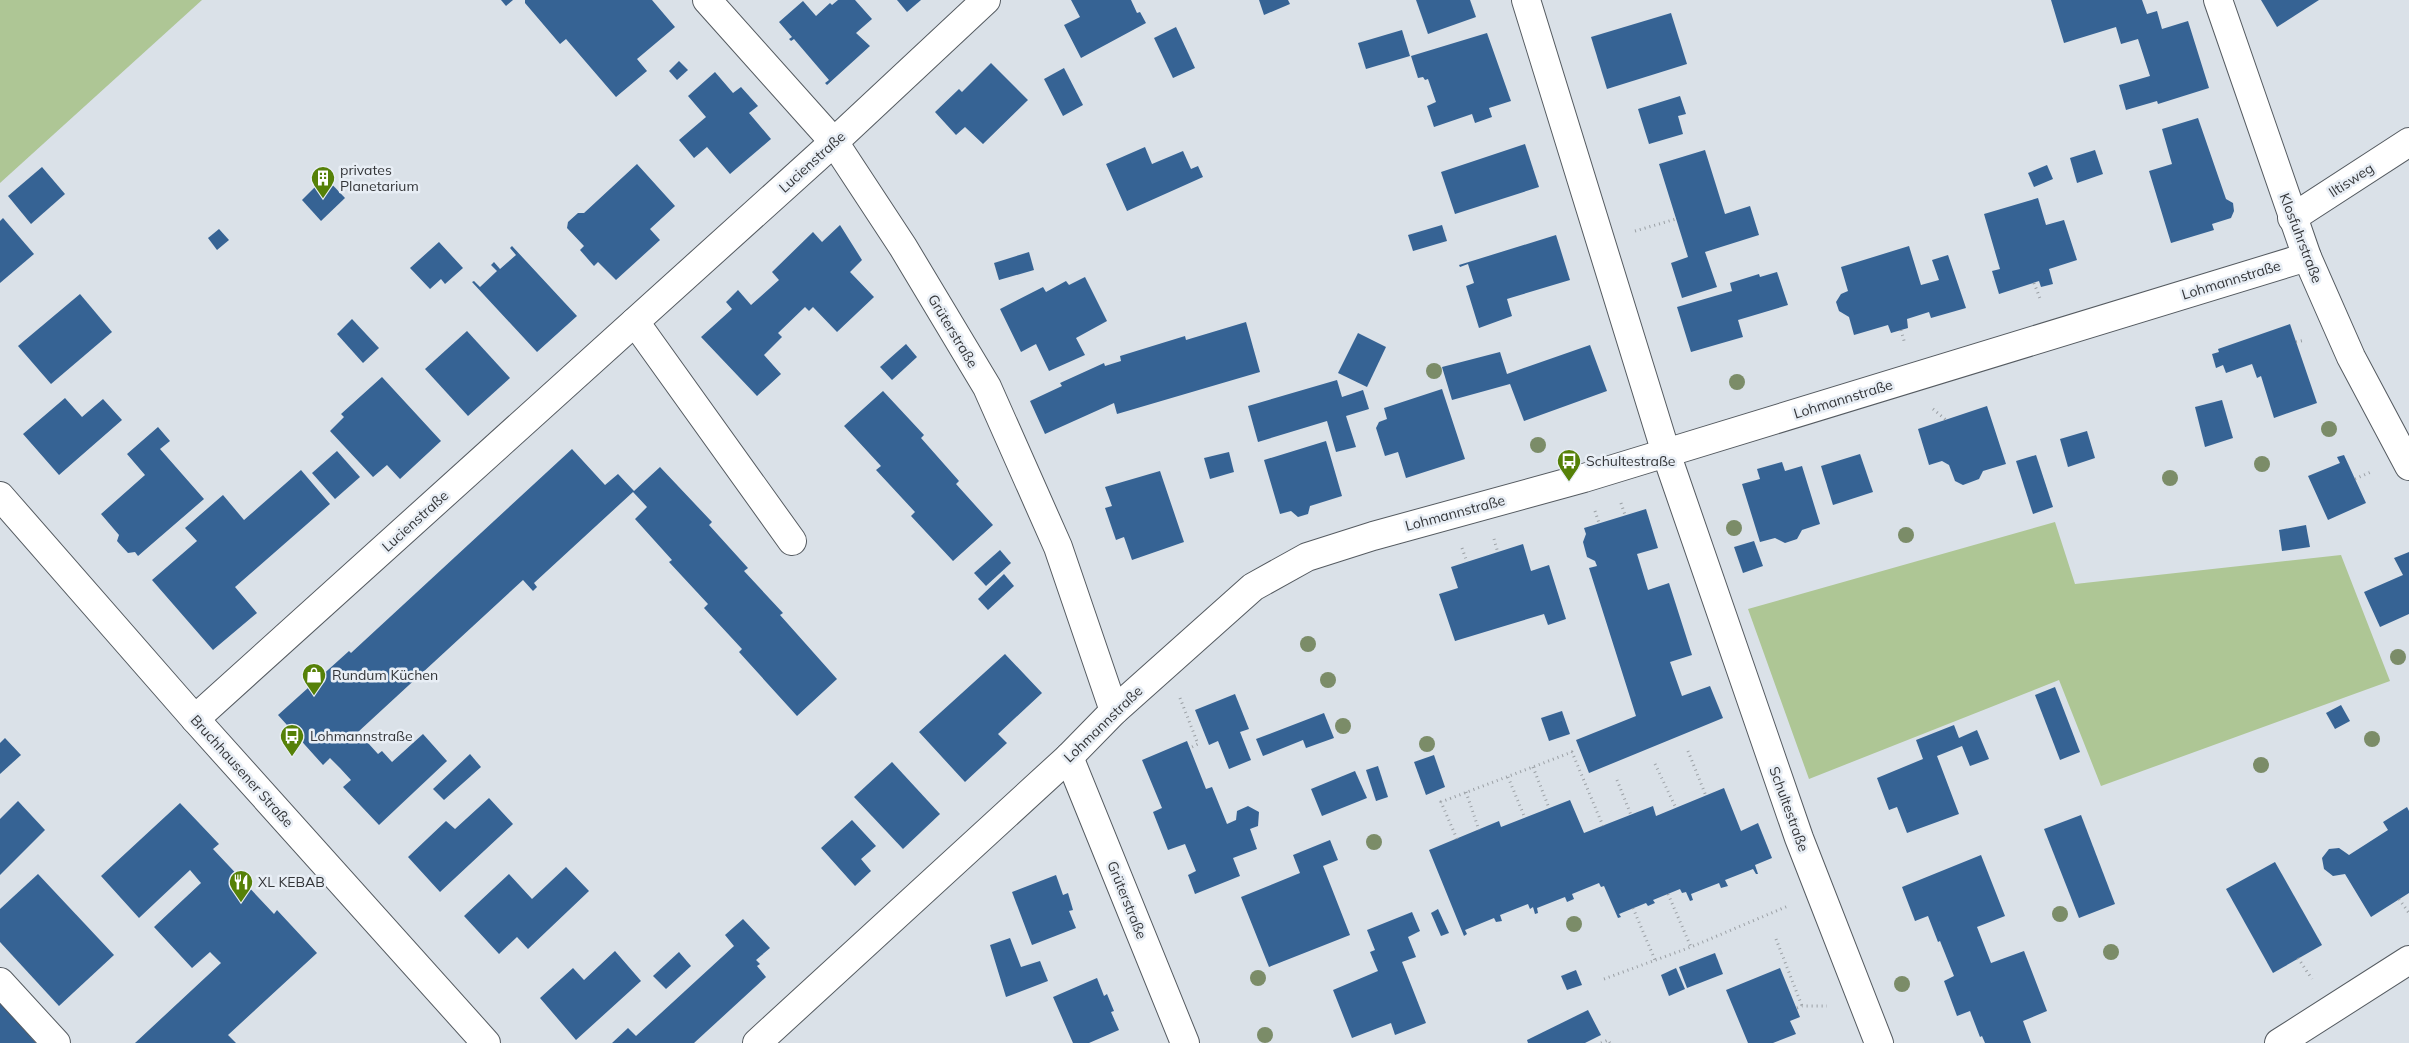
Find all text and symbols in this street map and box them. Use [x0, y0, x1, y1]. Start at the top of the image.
street label: Lucienstraße [775, 127, 849, 197]
street label: Iltisweg [2325, 159, 2377, 201]
place label: privates Planetarium [340, 161, 419, 195]
building icon: privates Planetarium [310, 165, 336, 199]
street label: Klosfuhrstraße [2276, 190, 2326, 286]
street label: Lohmannstraße [2179, 256, 2283, 304]
street label: Grüterstraße [924, 291, 982, 371]
street label: Lohmannstraße [1791, 375, 1895, 423]
bus stop icon: Schultestraße [1556, 448, 1582, 482]
place label: Schultestraße [1586, 452, 1675, 470]
street label: Lucienstraße [378, 486, 452, 556]
street label: Lohmannstraße [1403, 491, 1507, 535]
shop icon: Rundum Küchen [301, 662, 327, 696]
place label: Rundum Küchen [332, 666, 438, 684]
street label: Lohmannstraße [1060, 682, 1146, 766]
street label: Bruchhausener Straße [187, 711, 297, 831]
bus stop icon: Lohmannstraße [279, 723, 305, 757]
place label: Lohmannstraße [310, 727, 413, 745]
street label: Schultestraße [1765, 764, 1813, 854]
street label: Grüterstraße [1103, 858, 1151, 942]
restaurant icon: XL KEBAB [228, 869, 254, 903]
place label: XL KEBAB [258, 873, 325, 891]

